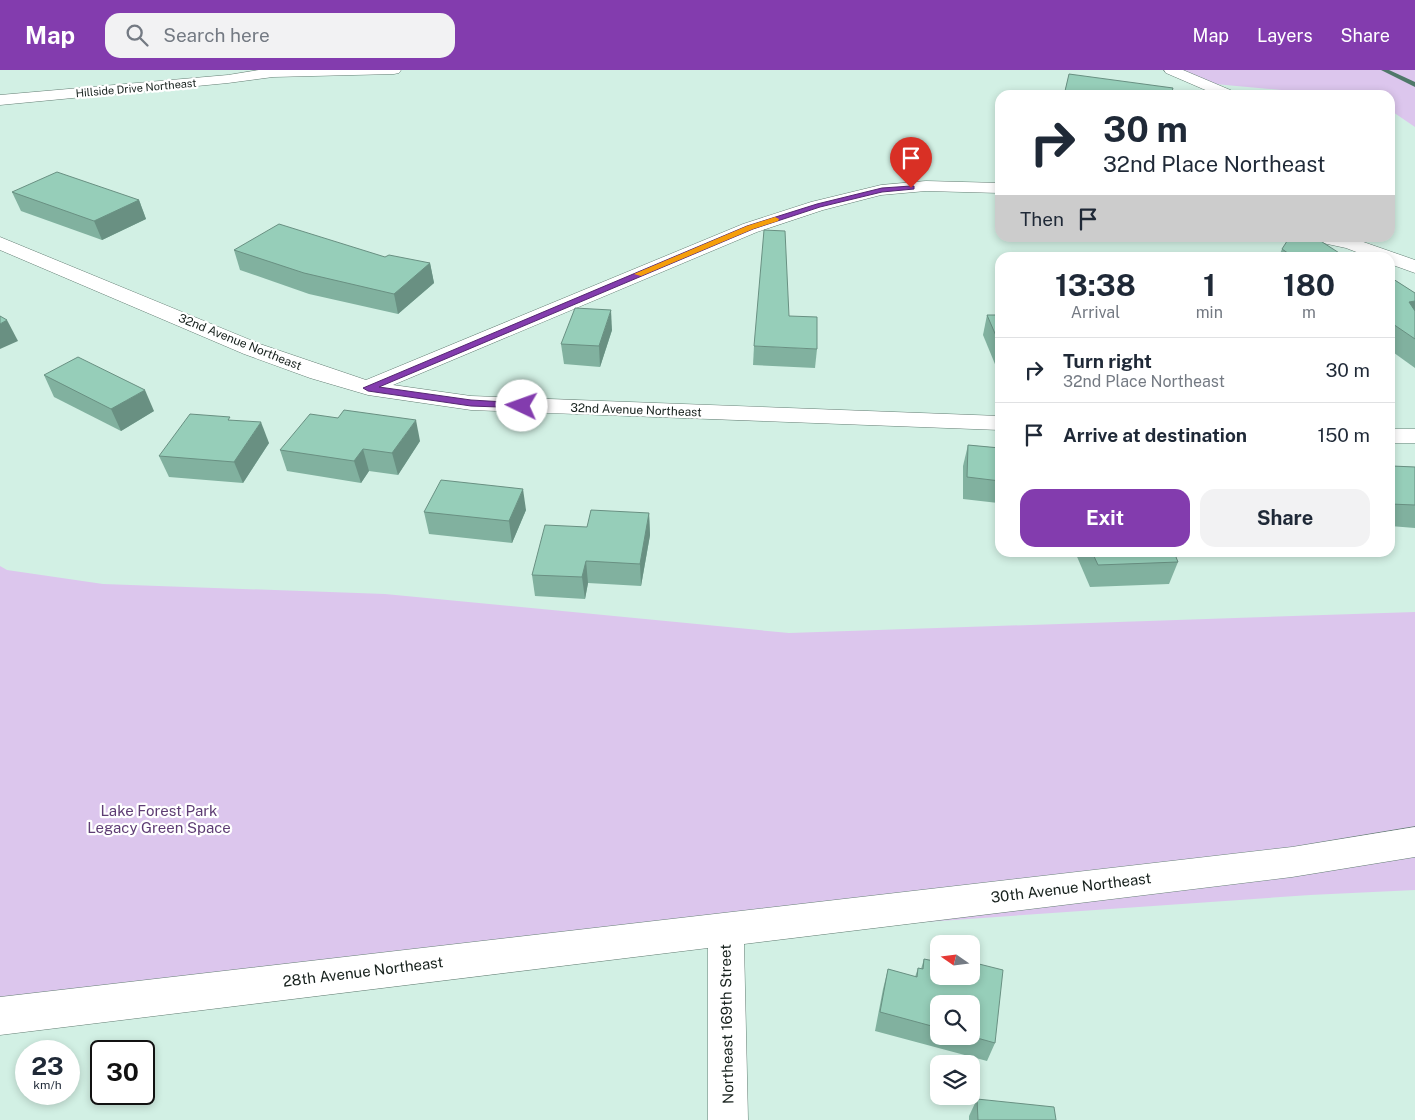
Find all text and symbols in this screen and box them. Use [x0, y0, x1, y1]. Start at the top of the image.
search box [105, 13, 455, 58]
text: Map [25, 21, 75, 49]
icon: search [123, 21, 151, 49]
text: Search here [163, 24, 270, 46]
text: Map [1193, 25, 1229, 46]
text: Layers [1257, 25, 1313, 46]
text: Share [1341, 25, 1390, 46]
street label: Hillside Drive Northeast [75, 77, 197, 99]
text: 30 m [1103, 109, 1188, 150]
icon: right [1020, 110, 1085, 175]
pin [890, 137, 932, 188]
icon: arrive [897, 144, 925, 172]
text: 32nd Place Northeast [1103, 151, 1326, 177]
icon: arrive [1074, 205, 1102, 233]
text: Then [1020, 208, 1064, 230]
text: 13:38 [1055, 267, 1136, 303]
text: 1 [1203, 267, 1216, 303]
text: 180 [1283, 267, 1335, 303]
text: Arrival [1071, 303, 1120, 322]
text: min [1196, 303, 1223, 322]
text: m [1302, 303, 1316, 322]
street label: 32nd Avenue Northeast [176, 311, 304, 373]
text: Turn right [1063, 350, 1152, 372]
icon: right [1020, 356, 1048, 384]
text: 30 m [1325, 359, 1370, 381]
text: 32nd Place Northeast [1063, 372, 1225, 391]
position arrow [495, 379, 547, 431]
street label: 32nd Avenue Northeast [570, 401, 702, 419]
icon: arrive [1020, 421, 1048, 449]
text: Arrive at destination [1063, 424, 1247, 446]
text: 150 m [1317, 424, 1370, 446]
button: Exit [1020, 489, 1190, 547]
button: Share [1200, 489, 1370, 547]
park label: Lake Forest Park Legacy Green Space [87, 802, 231, 836]
street label: 30th Avenue Northeast [990, 869, 1152, 906]
north arrow [930, 935, 980, 985]
map controls [930, 935, 980, 1105]
street label: Northeast 169th Street [717, 944, 736, 1104]
street label: 28th Avenue Northeast [282, 953, 444, 990]
button: search [930, 995, 980, 1045]
speed limit sign: 30 [90, 1040, 155, 1105]
text: 23 [31, 1051, 64, 1081]
button: layers [930, 1055, 980, 1105]
text: km/h [33, 1078, 62, 1092]

